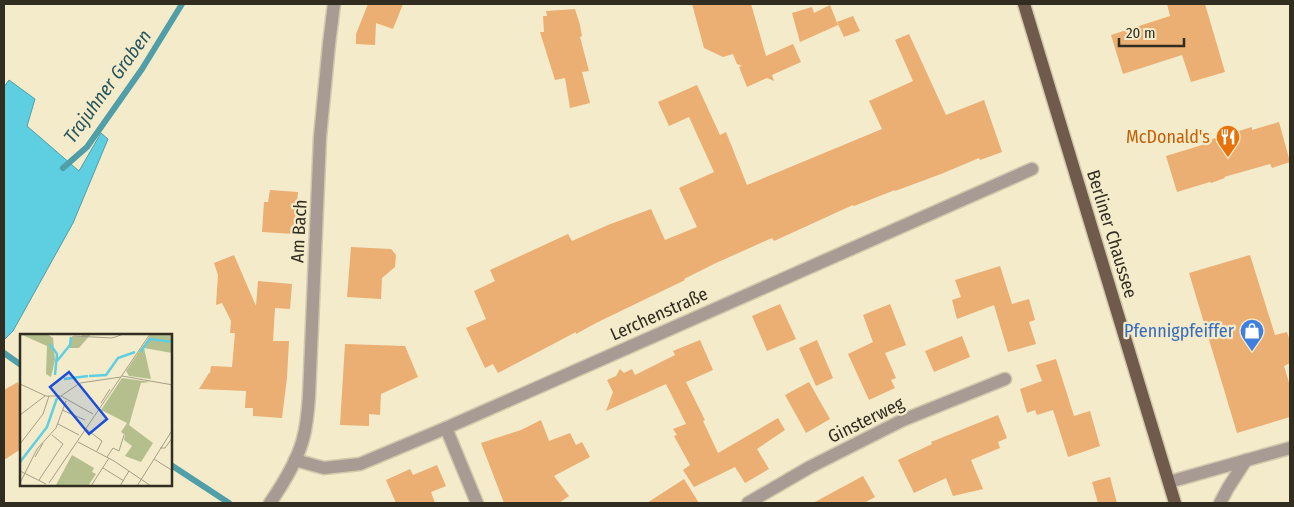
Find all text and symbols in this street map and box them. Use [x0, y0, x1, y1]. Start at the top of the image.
scale bar [1119, 15, 1184, 47]
text: 20 m [1126, 24, 1156, 42]
water label: Trajuhner Graben [59, 25, 156, 147]
restaurant icon: McDonald's [1215, 124, 1241, 158]
place label: McDonald's [1126, 126, 1210, 148]
street label: Berliner Chaussee [1082, 167, 1142, 301]
street label: Am Bach [286, 199, 312, 263]
street label: Lerchenstraße [607, 283, 711, 345]
shop icon: Pfennigpfeiffer [1239, 318, 1265, 352]
place label: Pfennigpfeiffer [1124, 320, 1235, 342]
inset map [20, 334, 172, 487]
street label: Ginsterweg [824, 392, 908, 448]

